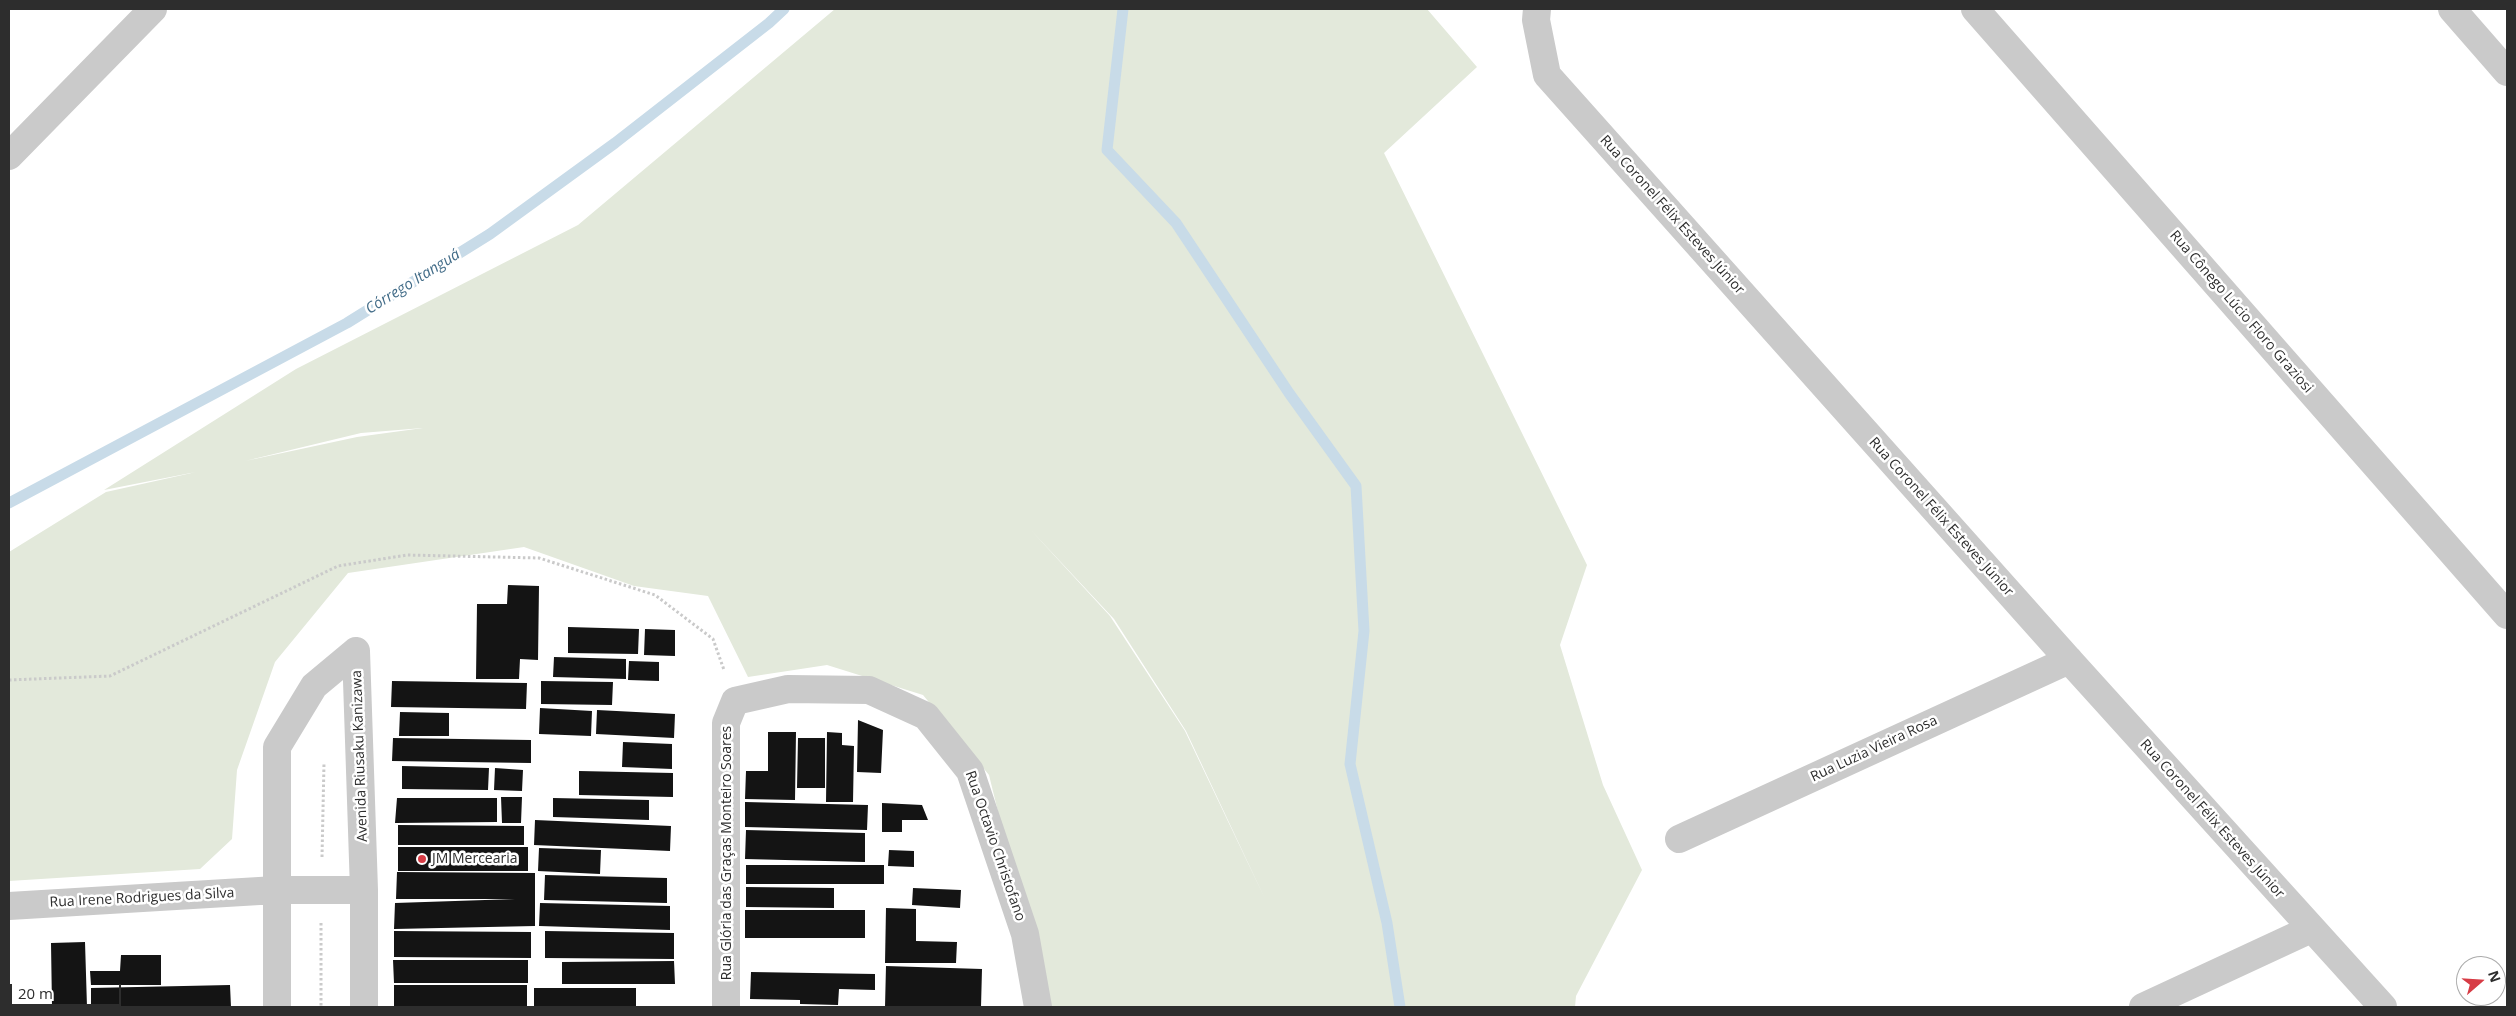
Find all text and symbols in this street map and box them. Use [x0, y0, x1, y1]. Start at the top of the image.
street label: Rua Coronel Félix Esteves Júnior [1596, 132, 1748, 298]
street label: Rua Cônego Lúcio Floro Graziosi [2166, 227, 2316, 397]
water label: Córrego Itanguá [363, 246, 463, 318]
street label: Rua Coronel Félix Esteves Júnior [1865, 434, 2017, 600]
street label: Avenida Riusaku Kanizawa [349, 670, 371, 842]
street label: Rua Luzia Vieira Rosa [1808, 712, 1940, 786]
street label: Rua Glória das Graças Monteiro Soares [719, 726, 735, 980]
street label: Rua Coronel Félix Esteves Júnior [2136, 736, 2288, 902]
street label: Rua Octavio Christofano [961, 769, 1029, 923]
place label: JM Mercearia [432, 851, 518, 867]
marker: JM Mercearia [416, 853, 428, 865]
street label: Rua Irene Rodrigues da Silva [49, 885, 235, 911]
north arrow [2456, 956, 2506, 1006]
text: N [2484, 968, 2506, 985]
scale bar [12, 974, 124, 1006]
text: 20 m [18, 983, 53, 1003]

